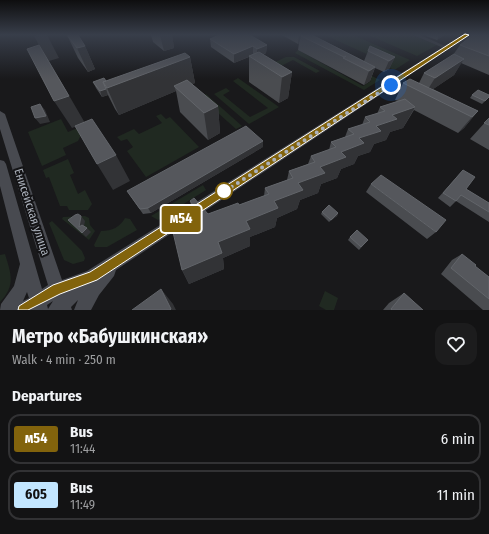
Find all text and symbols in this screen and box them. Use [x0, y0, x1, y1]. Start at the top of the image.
your location [381, 75, 401, 95]
street label: Енисейская улица [11, 167, 53, 258]
unlabelled marker [215, 182, 233, 200]
line badge: м54 [158, 206, 204, 232]
text: м54 [170, 210, 192, 227]
button: heart [435, 323, 477, 365]
text: Метро «Бабушкинская» [12, 325, 208, 348]
text: Walk · 4 min · 250 m [12, 352, 116, 367]
text: Departures [12, 387, 82, 405]
text: Bus [70, 423, 93, 441]
text: м54 [25, 430, 47, 447]
text: 6 min [441, 430, 475, 448]
text: 11:44 [70, 441, 95, 456]
text: Bus [70, 479, 93, 497]
text: 605 [25, 486, 47, 503]
text: 11 min [437, 486, 475, 504]
text: 11:49 [70, 497, 95, 512]

